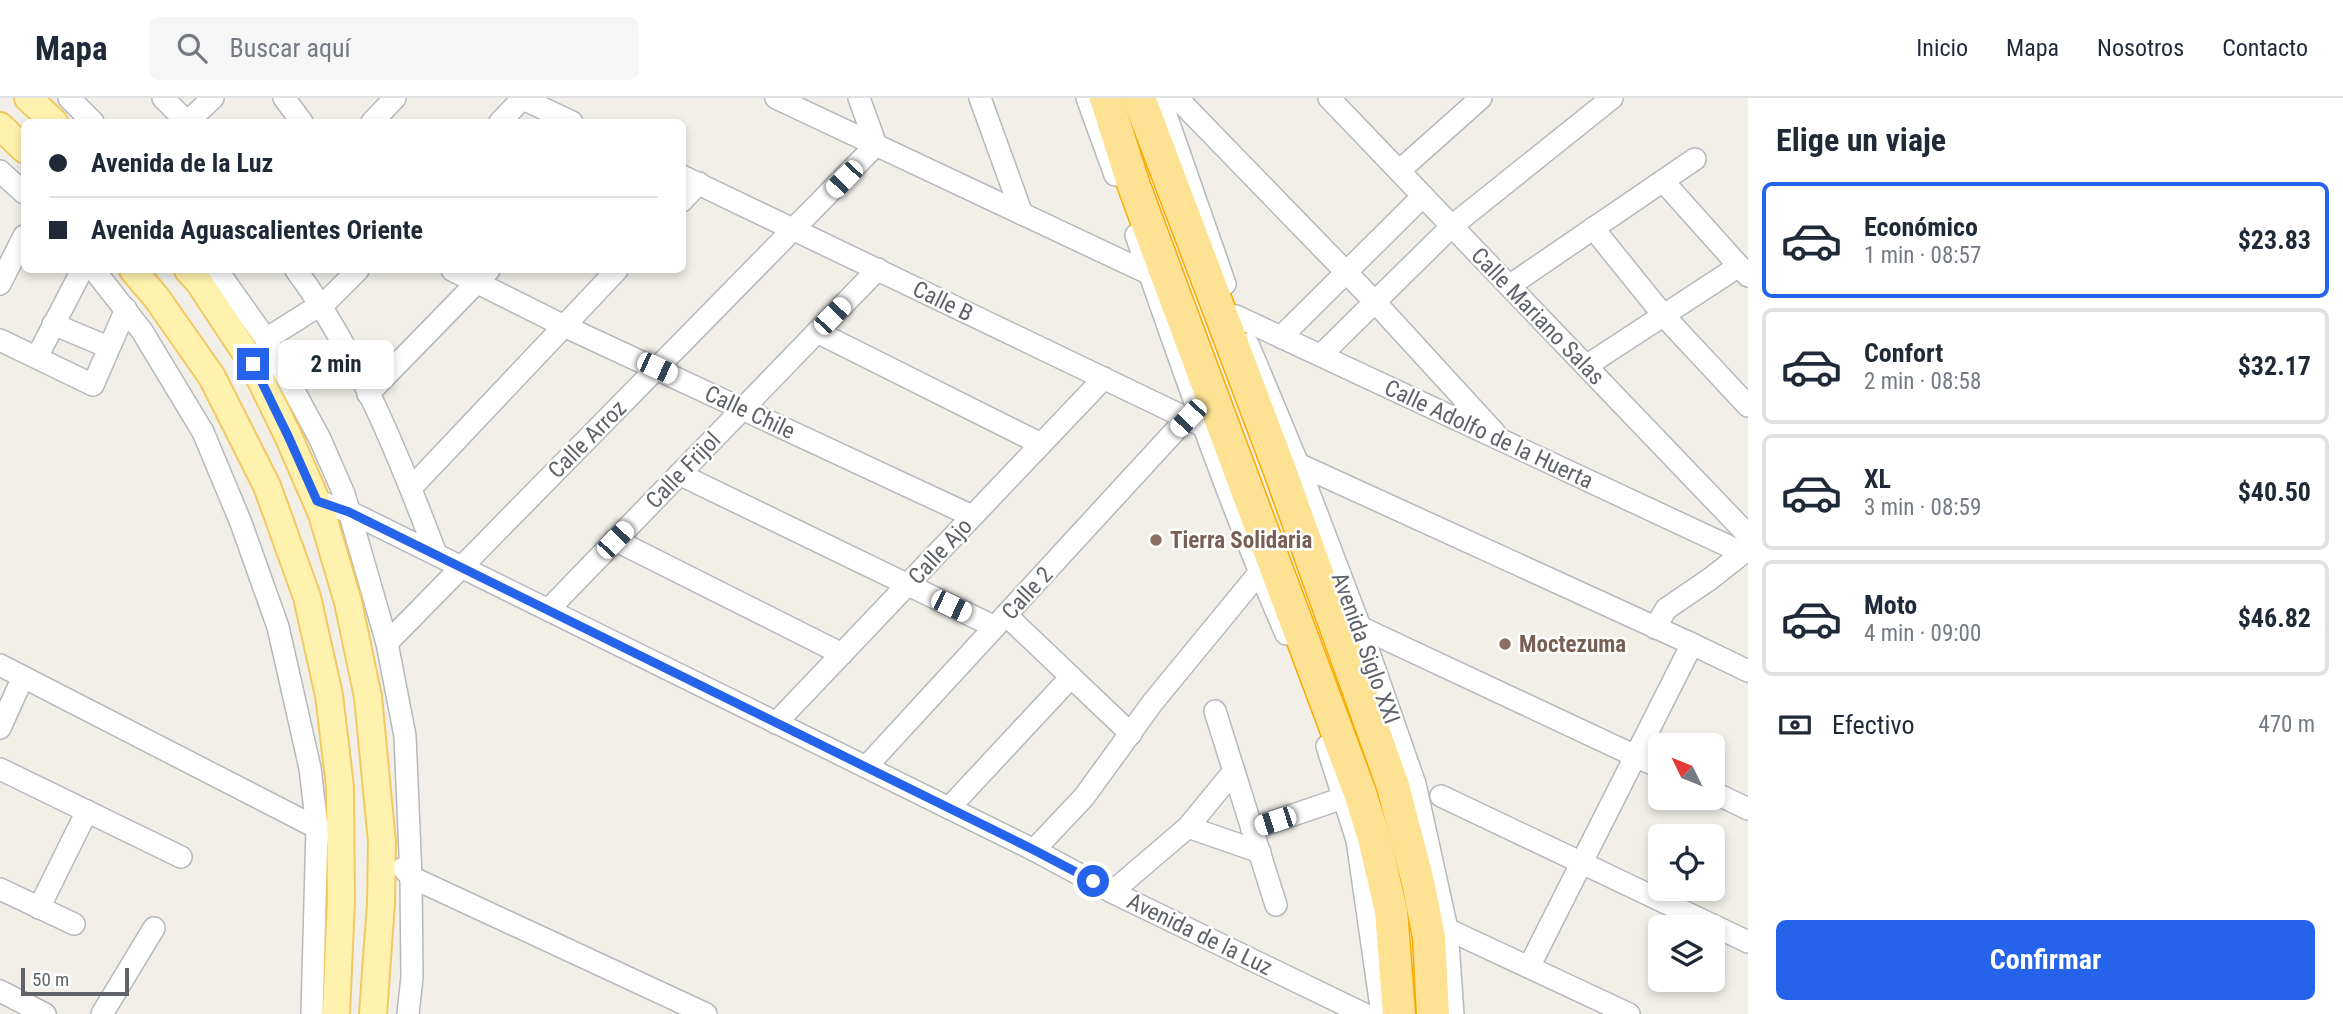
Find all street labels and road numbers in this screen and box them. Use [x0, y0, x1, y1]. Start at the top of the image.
street label: Calle Mariano Salas [1465, 242, 1610, 390]
street label: Calle B [908, 275, 977, 327]
street label: Calle Adolfo de la Huerta [1380, 374, 1597, 495]
street label: Calle Chile [701, 380, 799, 445]
street label: Calle Arroz [543, 395, 632, 484]
street label: Calle Frijol [640, 427, 726, 514]
street label: Calle Ajo [903, 513, 978, 590]
street label: Calle 2 [996, 561, 1058, 625]
street label: Avenida Siglo XXI [1326, 569, 1405, 728]
street label: Avenida de la Luz [1123, 888, 1277, 981]

